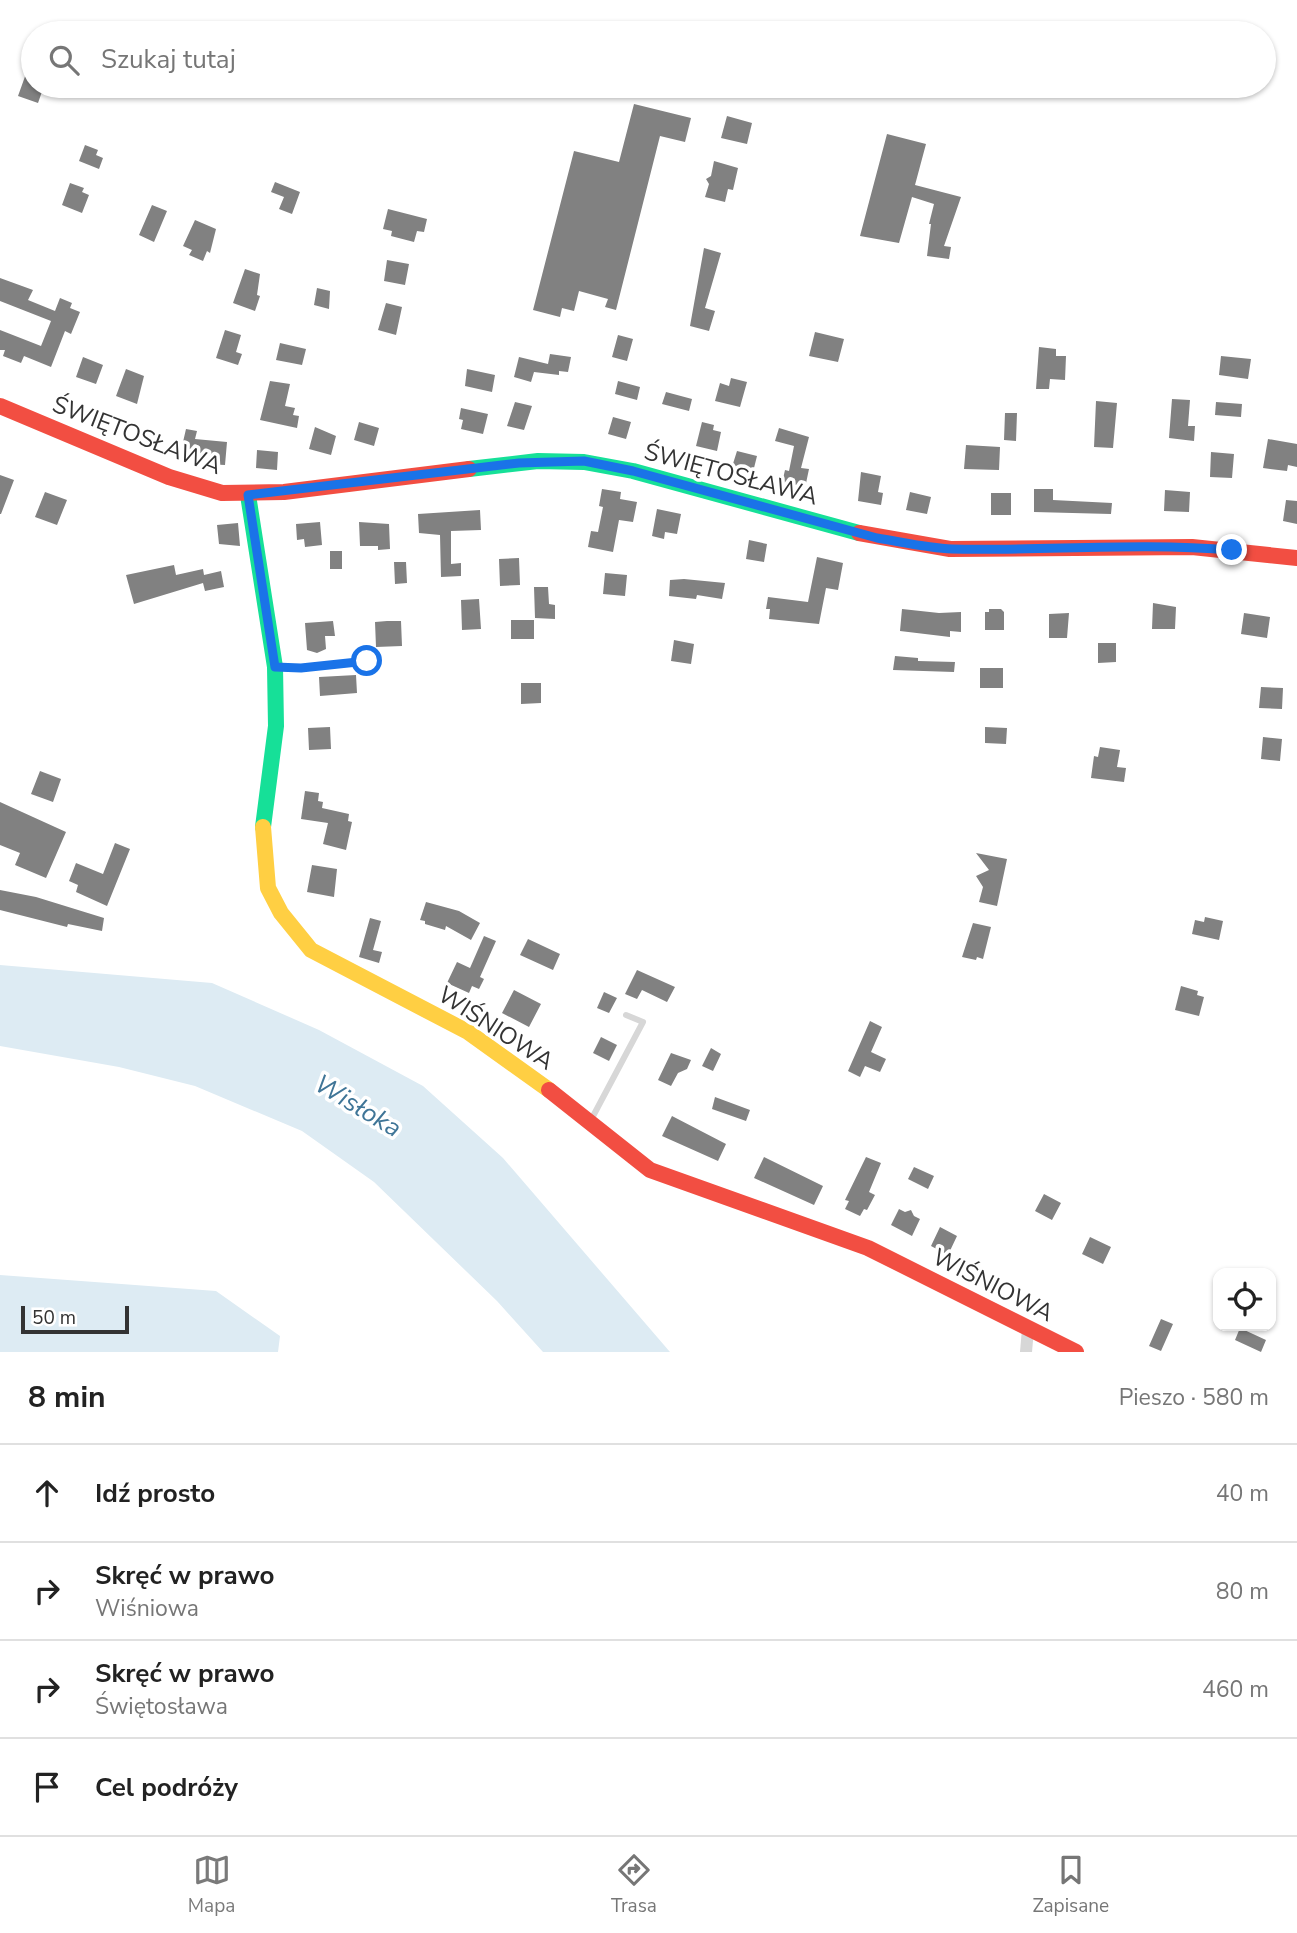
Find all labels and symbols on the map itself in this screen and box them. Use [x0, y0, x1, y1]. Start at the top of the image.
street label: ŚWIĘTOSŁAWA [48, 388, 227, 482]
street label: ŚWIĘTOSŁAWA [641, 435, 822, 513]
route end [1216, 534, 1247, 565]
route start [351, 645, 382, 676]
street label: WIŚNIOWA [432, 979, 560, 1078]
water label: Wisłoka [308, 1066, 408, 1146]
street label: WIŚNIOWA [927, 1241, 1059, 1329]
scale bar [21, 1303, 130, 1335]

